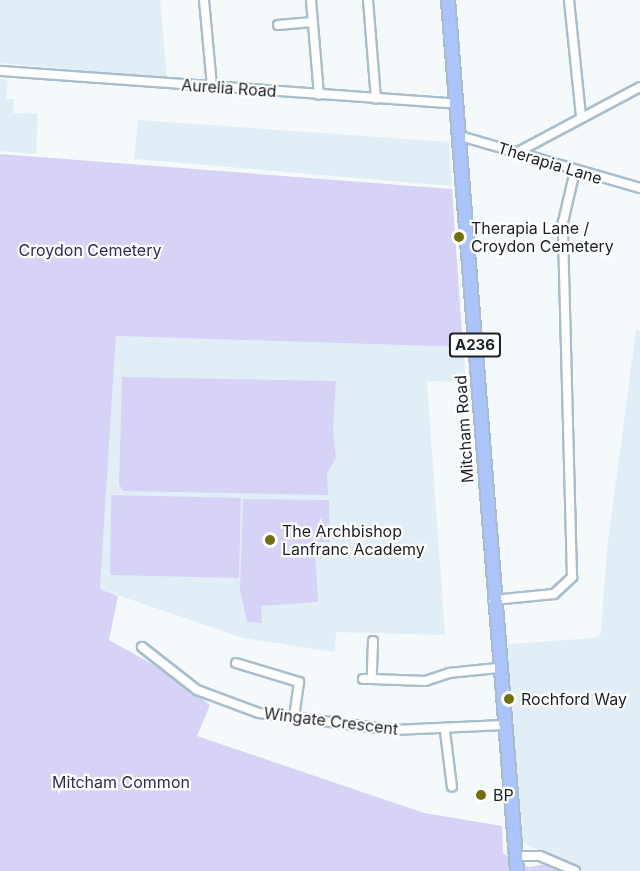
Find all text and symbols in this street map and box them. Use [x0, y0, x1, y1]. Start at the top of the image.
street label: Aurelia Road [181, 75, 277, 101]
street label: Therapia Lane [496, 138, 604, 188]
place label: Therapia Lane / Croydon Cemetery [471, 218, 614, 256]
marker: Therapia Lane / Croydon Cemetery [452, 230, 466, 244]
park label: Croydon Cemetery [19, 240, 161, 260]
road number: A236 [448, 333, 502, 357]
street label: Mitcham Road [451, 374, 477, 484]
place label: The Archbishop Lanfranc Academy [282, 521, 425, 559]
marker: The Archbishop Lanfranc Academy [263, 533, 277, 547]
place label: Rochford Way [521, 689, 627, 709]
marker: Rochford Way [502, 692, 516, 706]
street label: Wingate Crescent [263, 703, 399, 739]
park label: Mitcham Common [52, 772, 190, 792]
place label: BP [493, 785, 514, 805]
marker: BP [474, 788, 488, 802]

